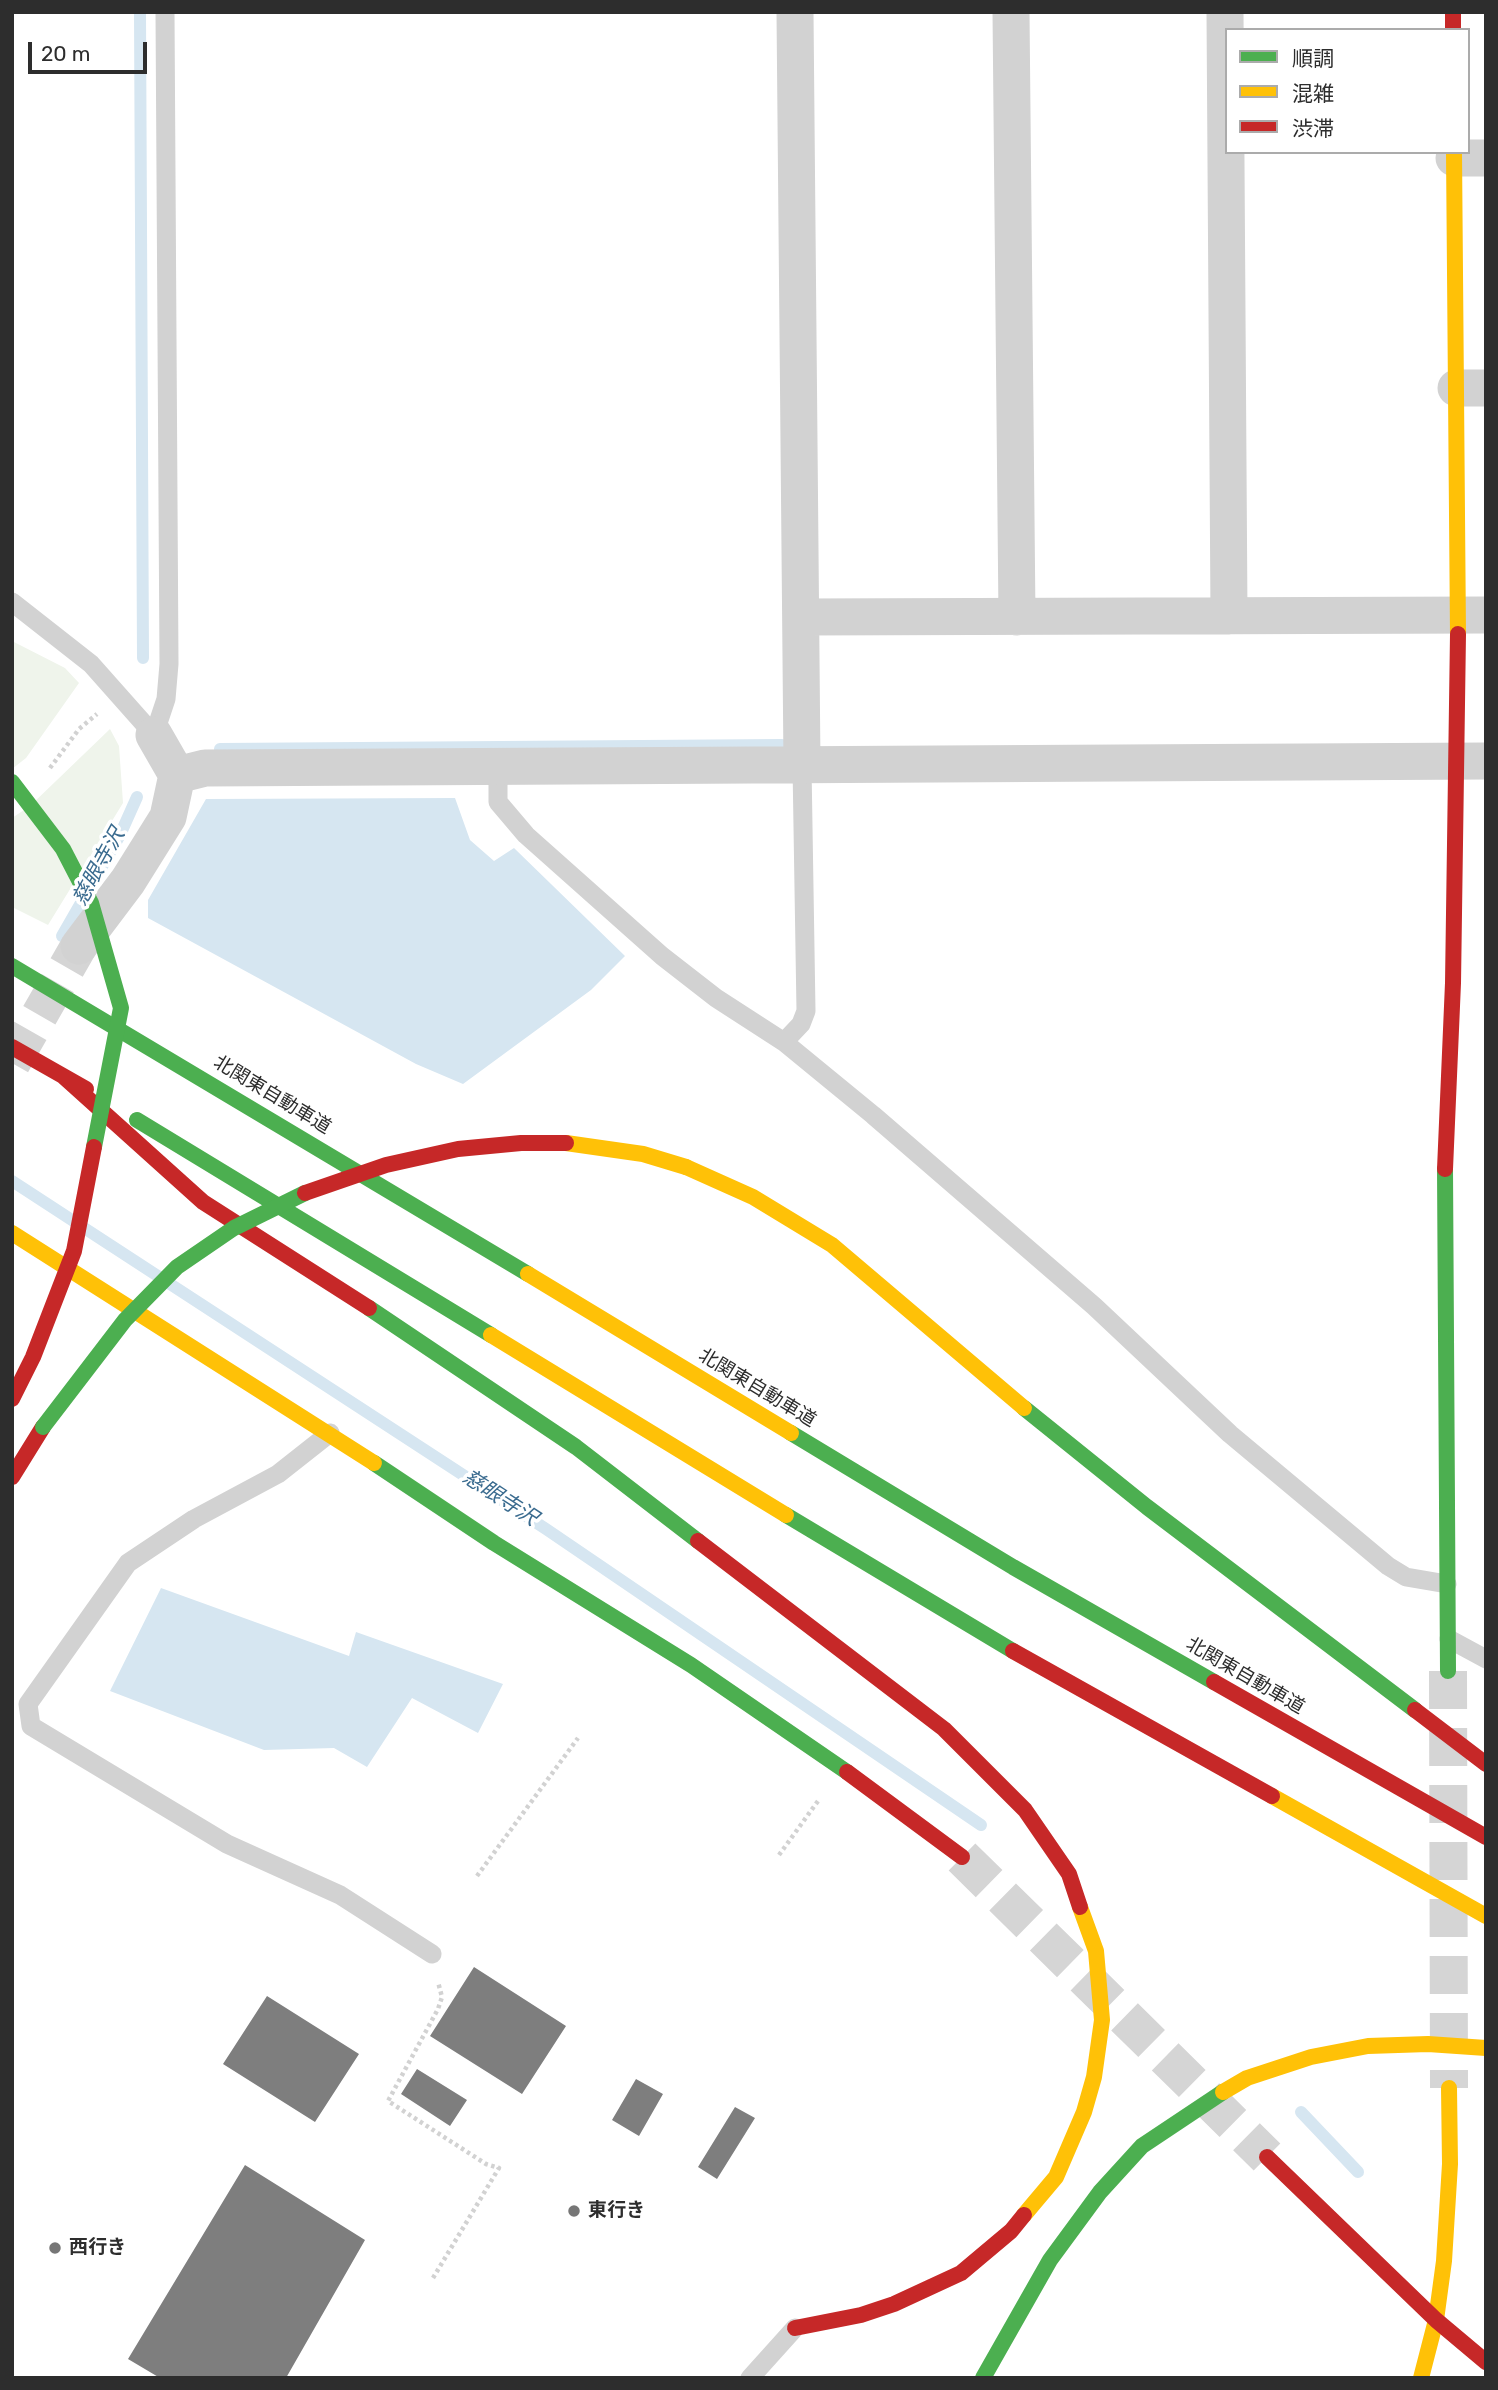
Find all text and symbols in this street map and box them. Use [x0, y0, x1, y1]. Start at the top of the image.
scale bar [32, 28, 150, 72]
legend [1225, 28, 1470, 154]
text: 20 m [41, 41, 90, 66]
text: 順調 [1292, 46, 1334, 71]
text: 混雑 [1292, 81, 1334, 106]
text: 渋滞 [1292, 116, 1334, 141]
water label: 慈眼寺沢 [68, 824, 130, 910]
street label: 北関東自動車道 [209, 1051, 335, 1139]
street label: 北関東自動車道 [694, 1344, 820, 1432]
water label: 慈眼寺沢 [458, 1465, 542, 1531]
street label: 北関東自動車道 [1182, 1633, 1308, 1719]
place label: 東行き [588, 2200, 645, 2222]
marker: 東行き [566, 2203, 582, 2219]
place label: 西行き [69, 2237, 126, 2259]
marker: 西行き [47, 2240, 63, 2256]

